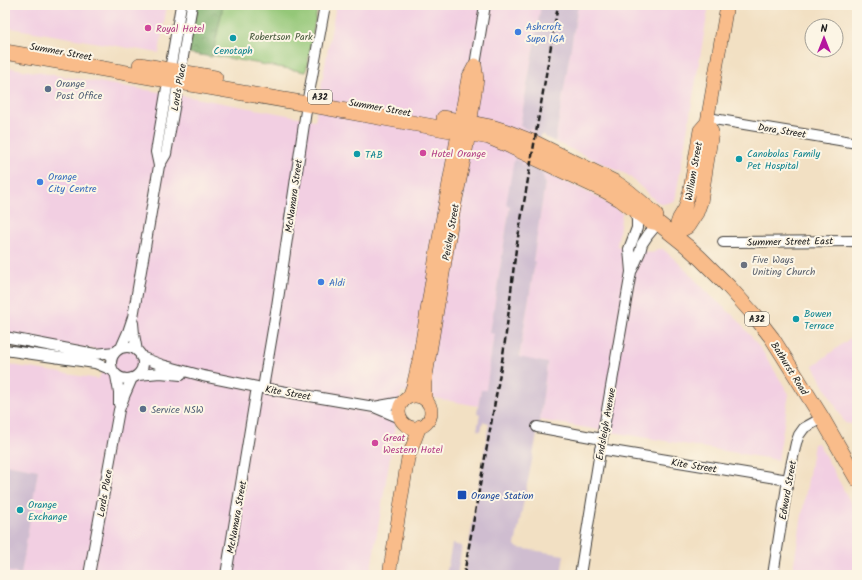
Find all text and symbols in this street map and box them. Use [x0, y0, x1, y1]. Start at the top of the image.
north arrow [804, 18, 844, 58]
place label: Ashcroft Supa IGA [526, 19, 565, 47]
text: N [821, 20, 828, 38]
place label: Royal Hotel [156, 21, 205, 37]
marker: Royal Hotel [143, 23, 153, 33]
marker: Ashcroft Supa IGA [513, 27, 523, 37]
park label: Robertson Park [249, 29, 313, 45]
marker: Cenotaph [228, 33, 238, 43]
street label: Summer Street [28, 39, 93, 65]
place label: Cenotaph [213, 43, 253, 59]
street label: Lords Place [167, 62, 191, 112]
place label: Orange Post Office [56, 76, 103, 104]
marker: Orange Post Office [43, 84, 53, 94]
road number: A32 [308, 90, 332, 104]
street label: Summer Street [347, 95, 412, 121]
street label: Dora Street [757, 119, 807, 143]
street label: William Street [681, 140, 707, 202]
place label: Hotel Orange [431, 146, 486, 162]
place label: Canobolas Family Pet Hospital [747, 146, 820, 174]
place label: TAB [365, 147, 383, 163]
marker: Hotel Orange [418, 148, 428, 158]
marker: TAB [352, 149, 362, 159]
marker: Canobolas Family Pet Hospital [734, 154, 744, 164]
street label: McNamara Street [281, 158, 307, 234]
place label: Orange City Centre [48, 169, 97, 197]
marker: Orange City Centre [35, 177, 45, 187]
street label: Peisley Street [438, 202, 464, 262]
street label: Summer Street East [747, 233, 833, 251]
place label: Five Ways Uniting Church [752, 252, 815, 280]
marker: Five Ways Uniting Church [739, 260, 749, 270]
place label: Aldi [329, 275, 346, 291]
marker: Aldi [316, 277, 326, 287]
place label: Bowen Terrace [804, 306, 835, 334]
road number: A32 [745, 312, 769, 326]
marker: Bowen Terrace [791, 314, 801, 324]
street label: Bathurst Road [766, 339, 813, 399]
street label: Kite Street [264, 381, 312, 405]
street label: Endsleigh Avenue [592, 386, 620, 462]
place label: Service NSW [151, 402, 204, 418]
marker: Service NSW [138, 404, 148, 414]
place label: Great Western Hotel [383, 430, 443, 458]
marker: Great Western Hotel [370, 438, 380, 448]
street label: Kite Street [670, 454, 718, 478]
street label: Edward Street [775, 459, 801, 521]
street label: Lords Place [93, 468, 117, 518]
street label: McNamara Street [223, 479, 251, 555]
place label: Orange Station [471, 488, 534, 504]
marker: Orange Station [456, 489, 468, 501]
place label: Orange Exchange [28, 497, 68, 525]
marker: Orange Exchange [15, 505, 25, 515]

